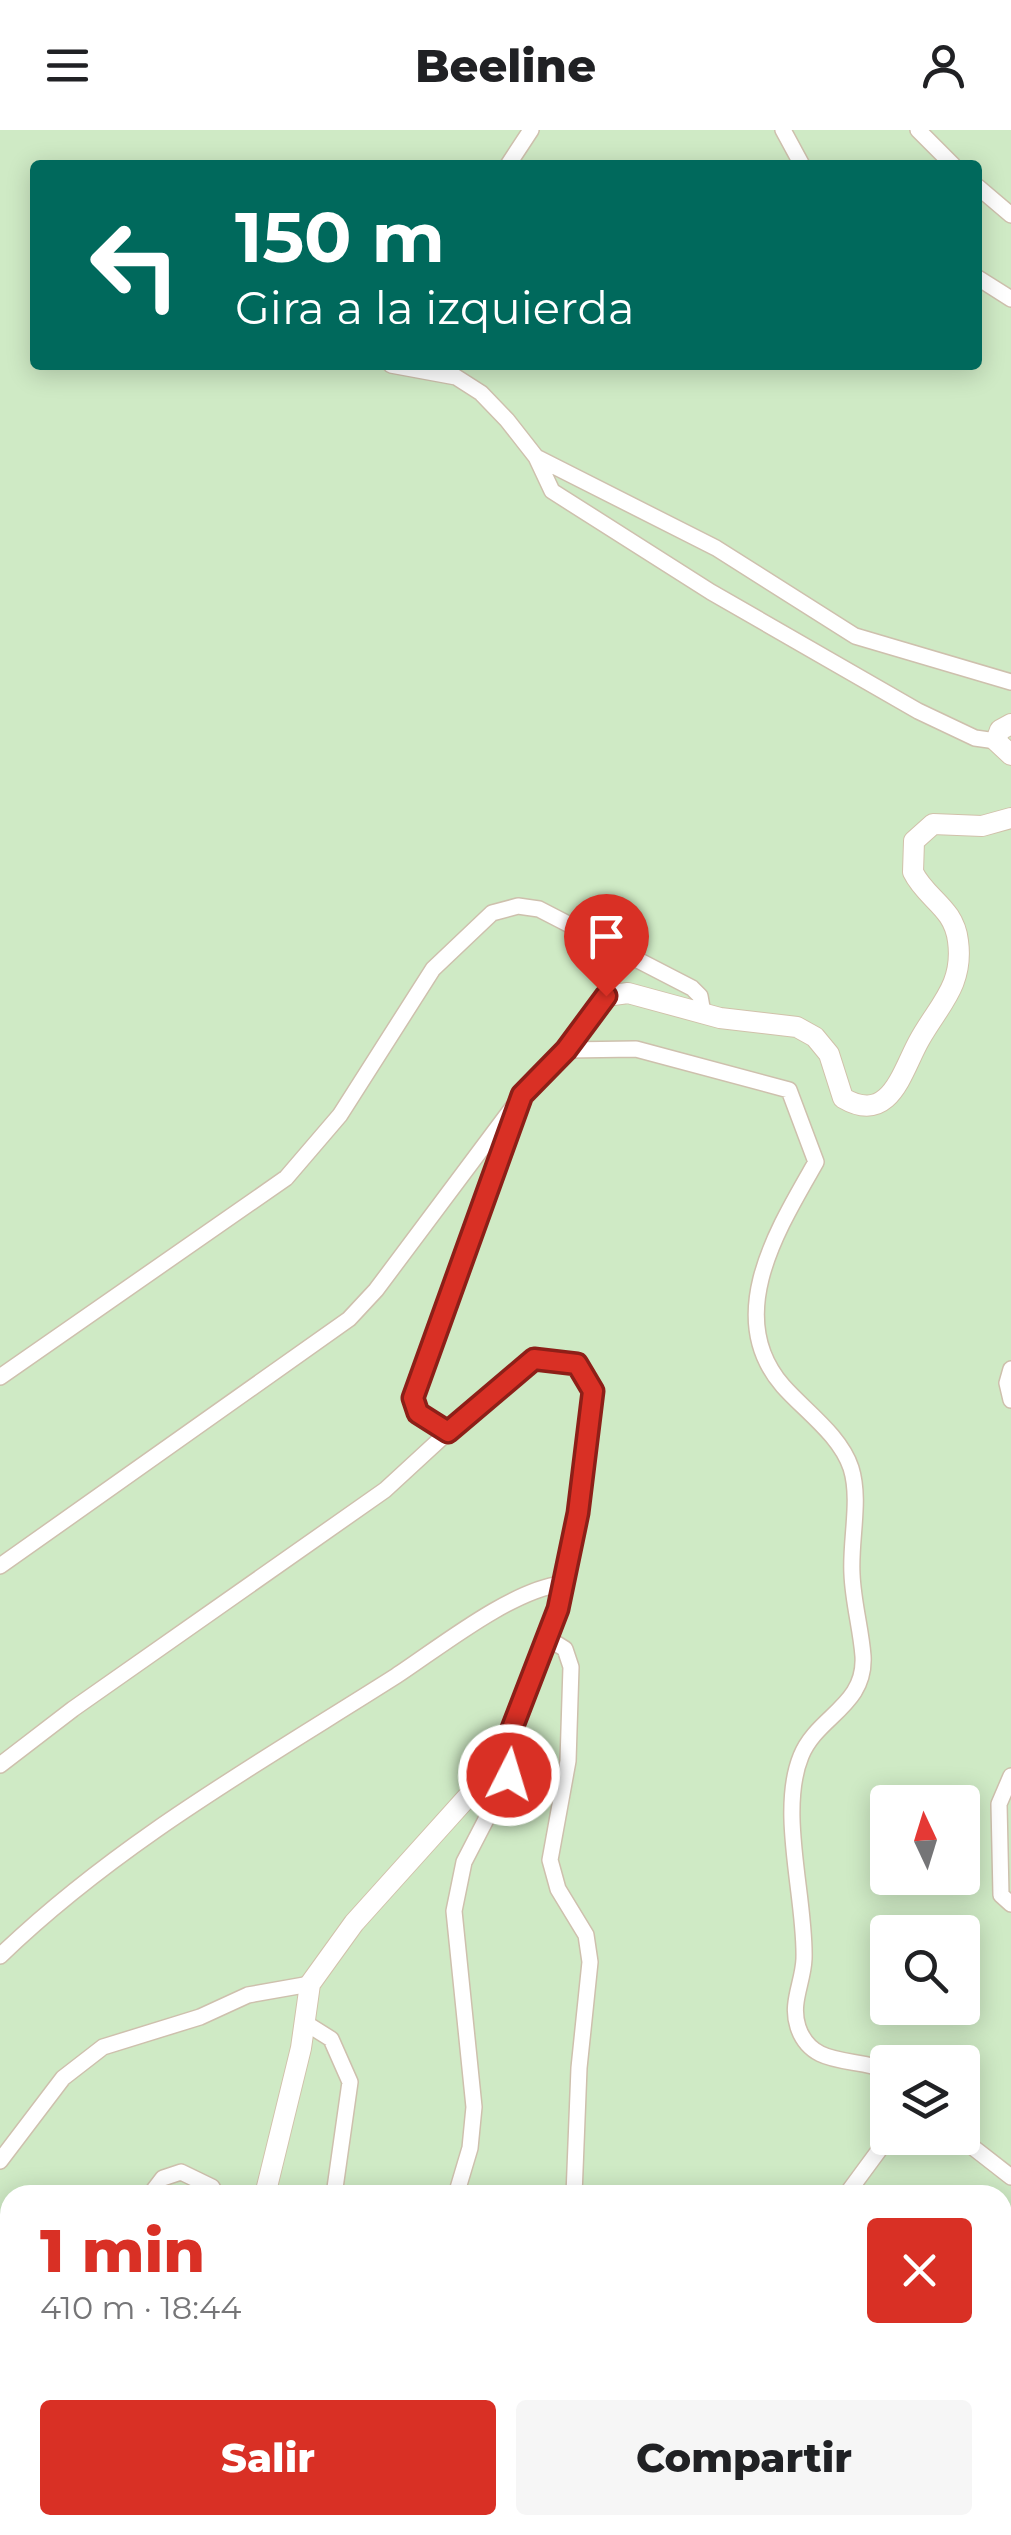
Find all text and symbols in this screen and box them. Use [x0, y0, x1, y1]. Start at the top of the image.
icon: menu [40, 38, 95, 93]
text: Beeline [415, 38, 596, 93]
icon: person [916, 38, 971, 93]
text: 150 m [235, 194, 445, 280]
icon: left [70, 200, 200, 330]
text: Gira a la izquierda [235, 280, 635, 335]
pin [564, 894, 649, 997]
icon: arrive [579, 909, 634, 964]
position arrow [457, 1723, 561, 1827]
north arrow [870, 1785, 980, 1895]
map controls [870, 1785, 980, 2155]
button: search [870, 1915, 980, 2025]
button: layers [870, 2045, 980, 2155]
text: 1 min [40, 2214, 205, 2287]
button: close [867, 2218, 972, 2323]
text: 410 m · 18:44 [40, 2288, 241, 2327]
button: Salir [40, 2400, 496, 2515]
button: Compartir [516, 2400, 972, 2515]

